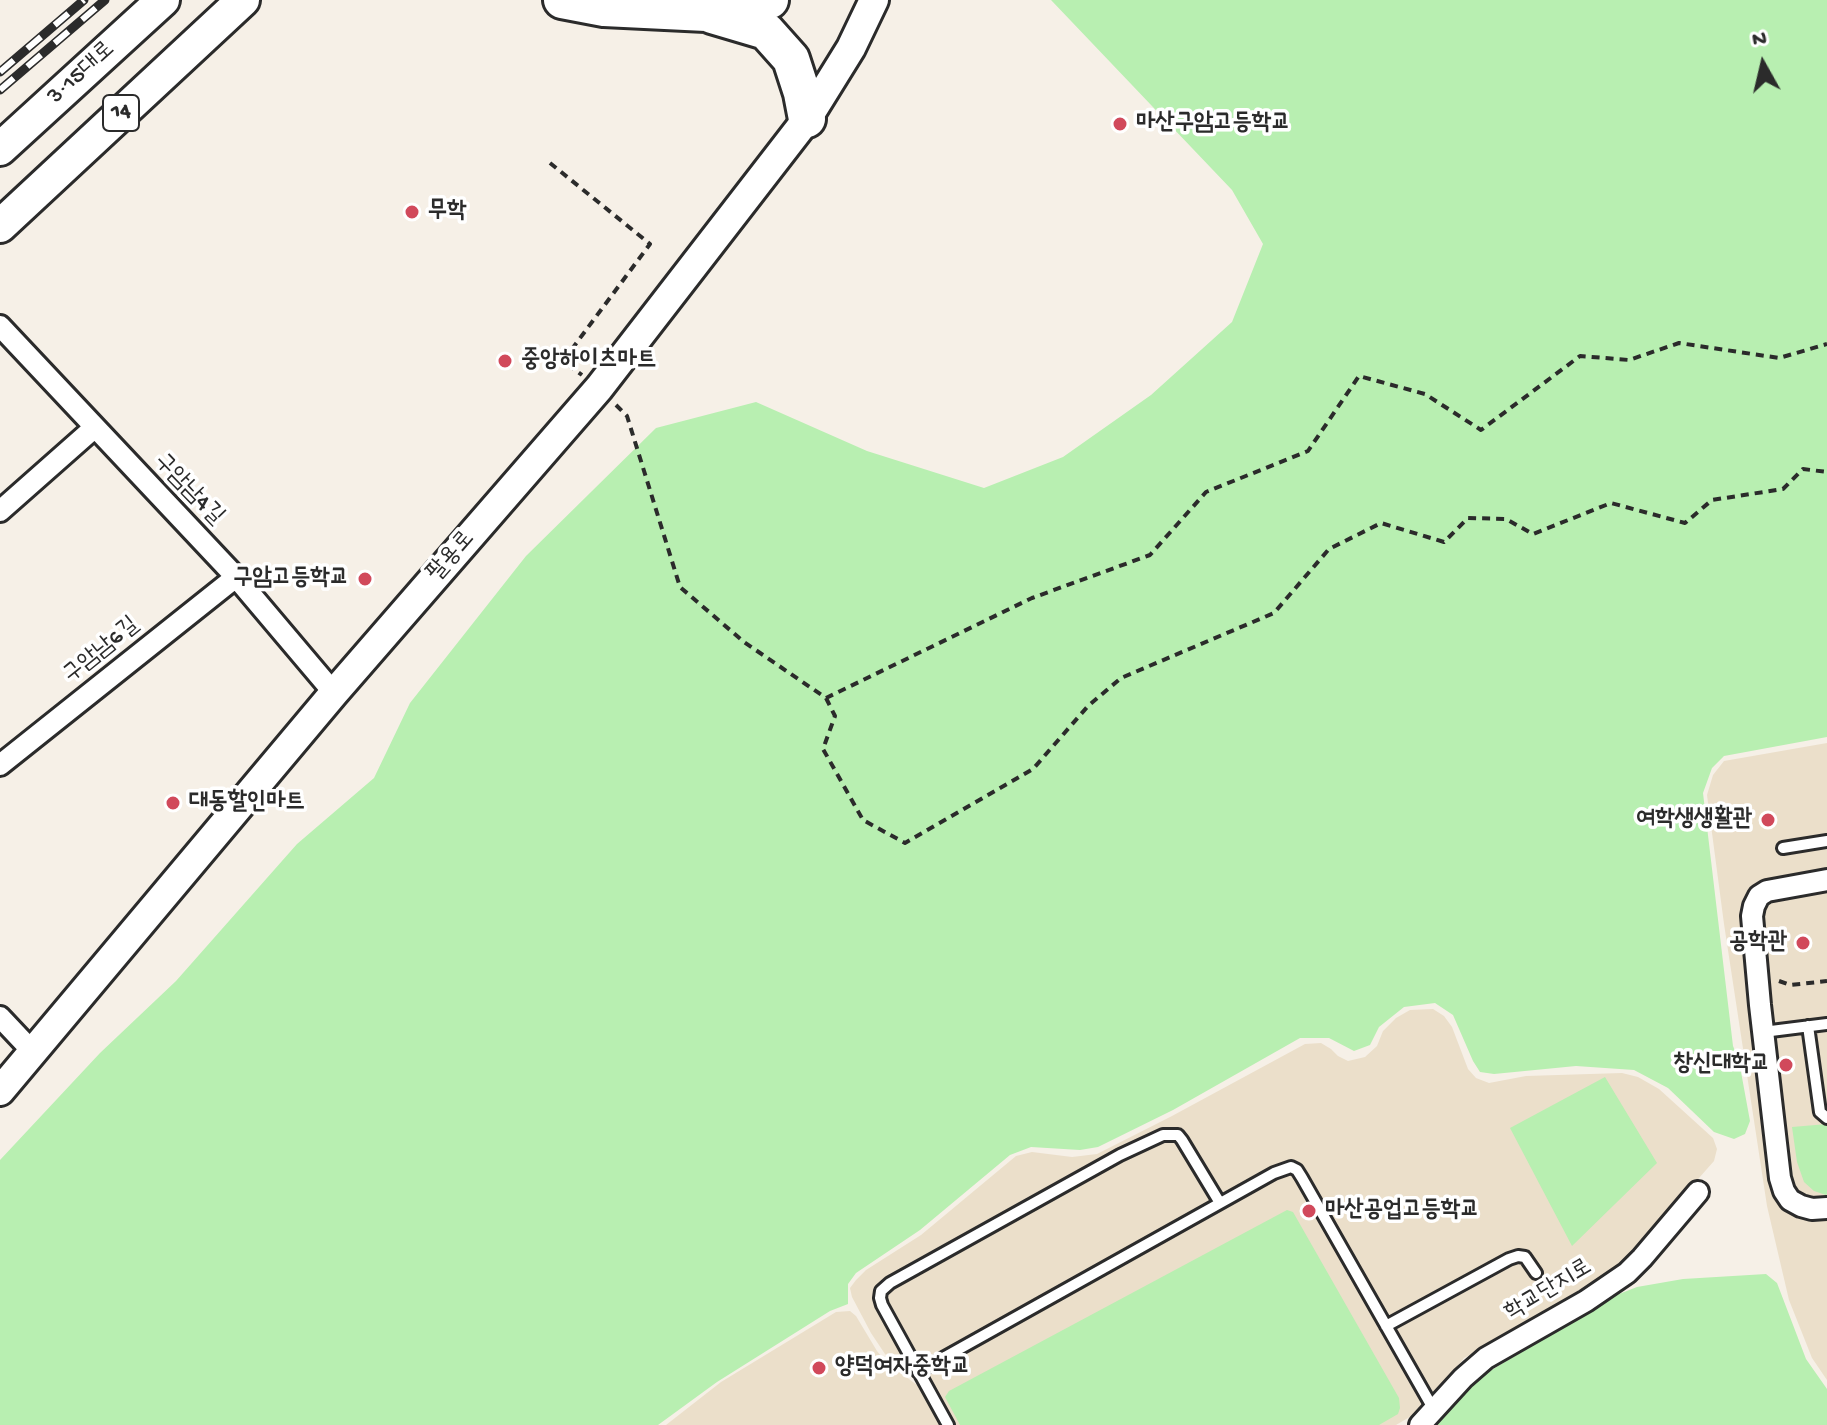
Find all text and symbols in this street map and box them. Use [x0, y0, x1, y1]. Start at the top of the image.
north arrow [1723, 24, 1803, 104]
text: N [1751, 26, 1769, 54]
street label: 3·15대로 [42, 36, 122, 112]
road number: 14 [103, 95, 139, 131]
place label: 마산구암고등학교 [1136, 110, 1290, 138]
marker: 마산구암고등학교 [1111, 115, 1129, 133]
place label: 무학 [428, 198, 467, 226]
marker: 무학 [403, 203, 421, 221]
place label: 중앙하이츠마트 [521, 347, 656, 375]
marker: 중앙하이츠마트 [496, 352, 514, 370]
street label: 구암남4길 [147, 448, 229, 532]
street label: 팔용로 [422, 526, 482, 588]
place label: 구암고등학교 [233, 565, 349, 593]
marker: 구암고등학교 [356, 570, 374, 588]
street label: 구암남6길 [58, 612, 146, 690]
place label: 대동할인마트 [189, 789, 305, 817]
marker: 대동할인마트 [164, 794, 182, 812]
place label: 여학생생활관 [1636, 806, 1752, 834]
marker: 여학생생활관 [1759, 811, 1777, 829]
place label: 공학관 [1729, 929, 1787, 957]
marker: 공학관 [1794, 934, 1812, 952]
place label: 창신대학교 [1673, 1051, 1770, 1079]
marker: 창신대학교 [1777, 1056, 1795, 1074]
place label: 마산공업고등학교 [1325, 1197, 1480, 1225]
marker: 마산공업고등학교 [1300, 1202, 1318, 1220]
street label: 학교단지로 [1500, 1254, 1598, 1328]
place label: 양덕여자중학교 [835, 1354, 970, 1382]
marker: 양덕여자중학교 [810, 1359, 828, 1377]

